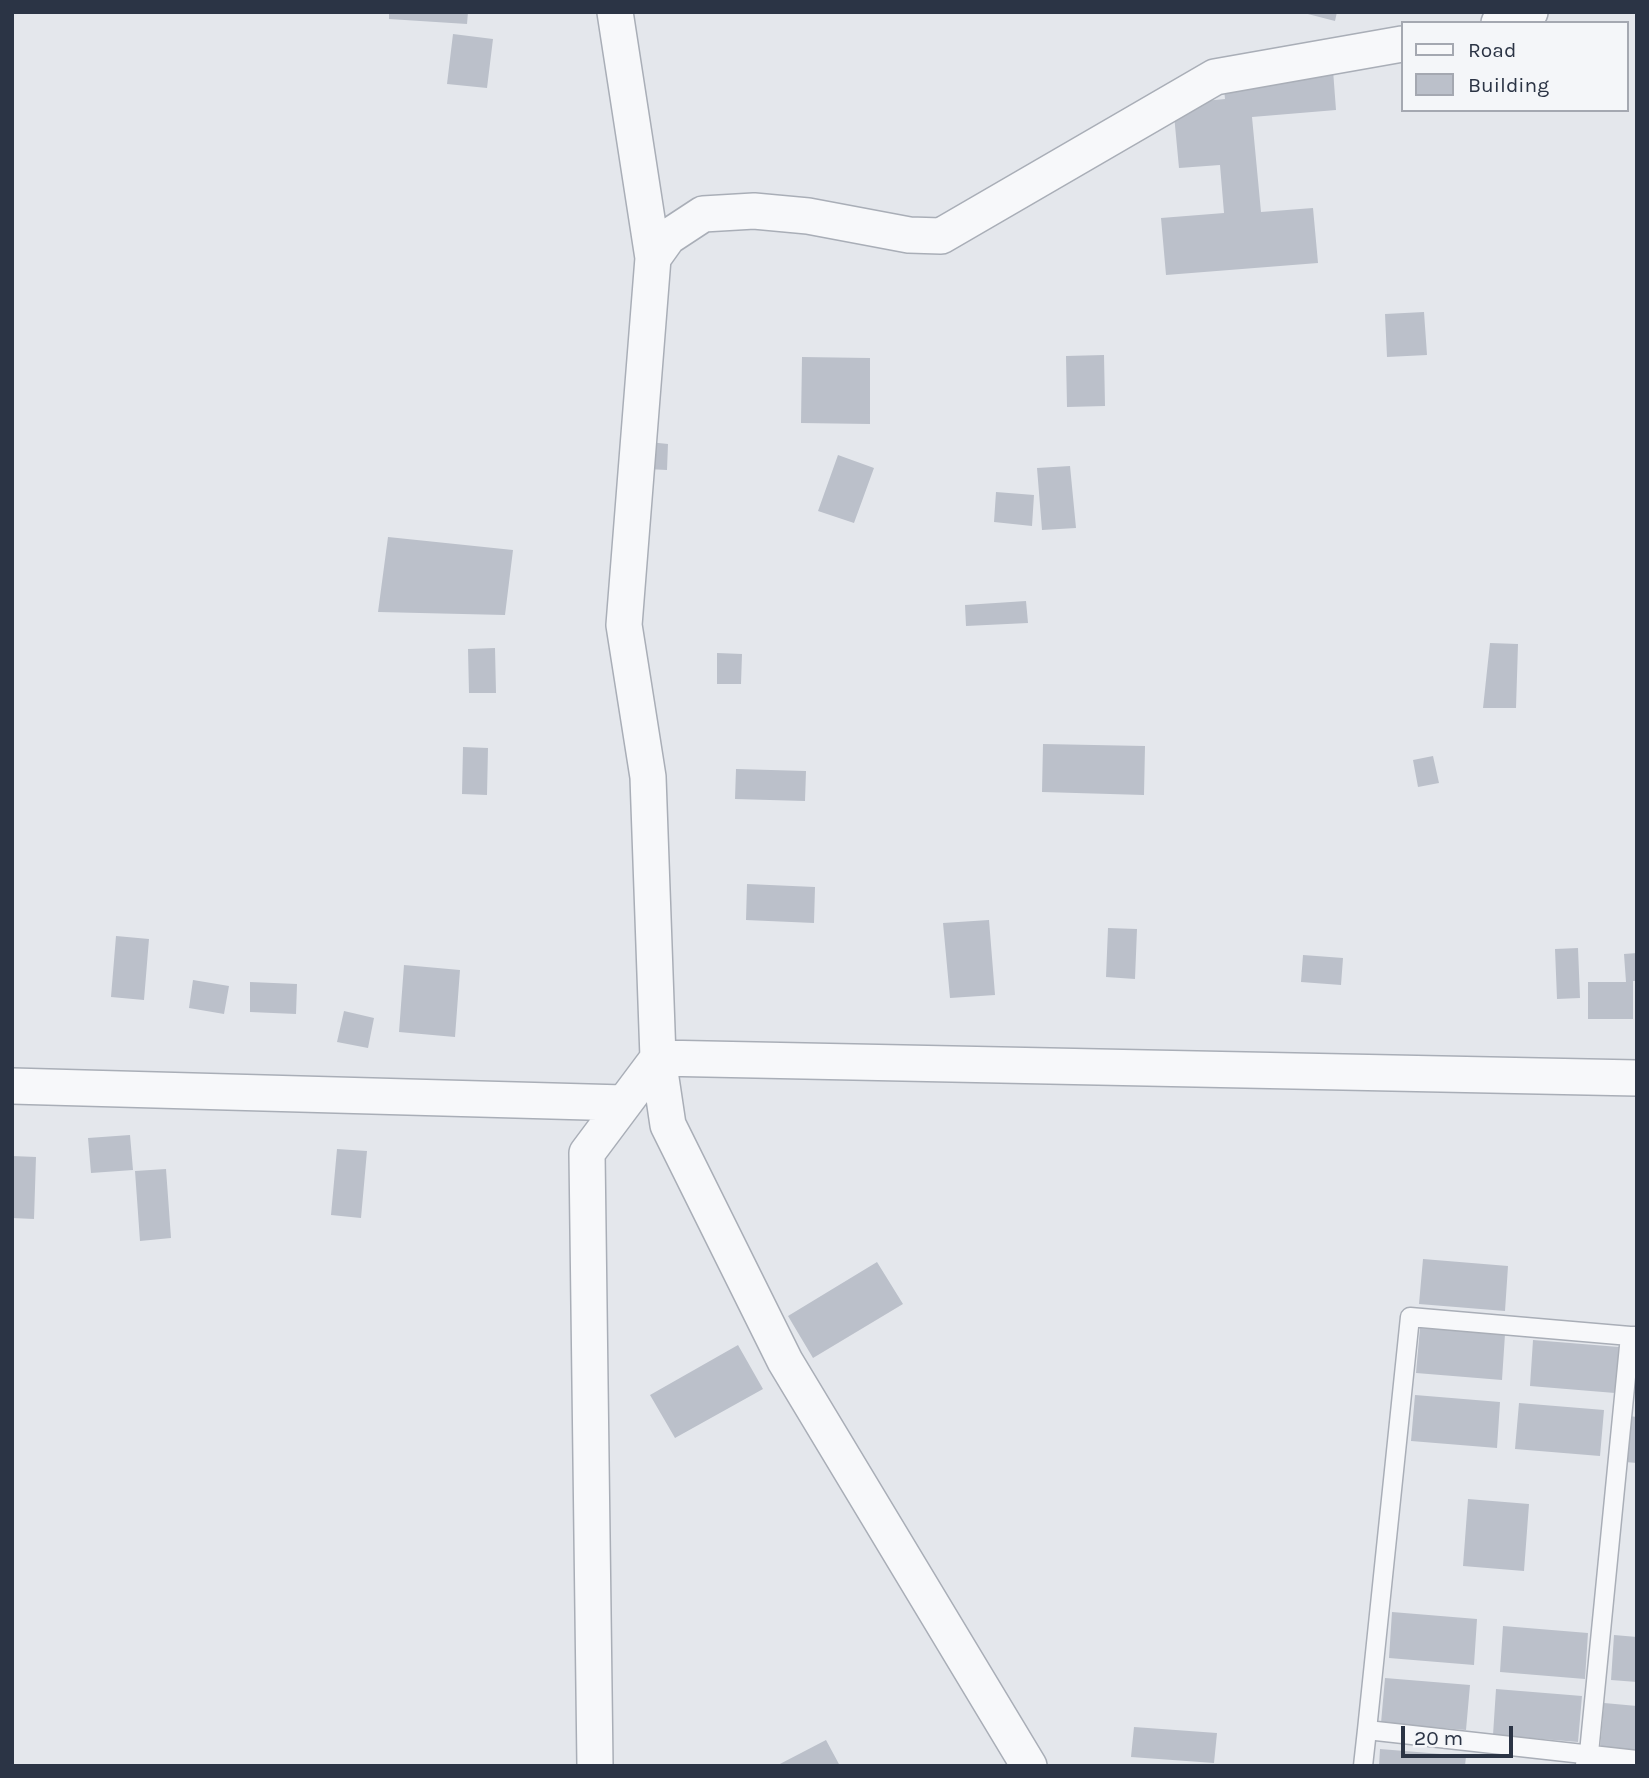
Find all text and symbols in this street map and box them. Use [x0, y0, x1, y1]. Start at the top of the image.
legend [1400, 21, 1628, 112]
text: Road [1468, 38, 1516, 62]
text: Building [1468, 73, 1549, 97]
scale bar [1404, 1712, 1516, 1756]
text: 20 m [1414, 1726, 1463, 1750]

